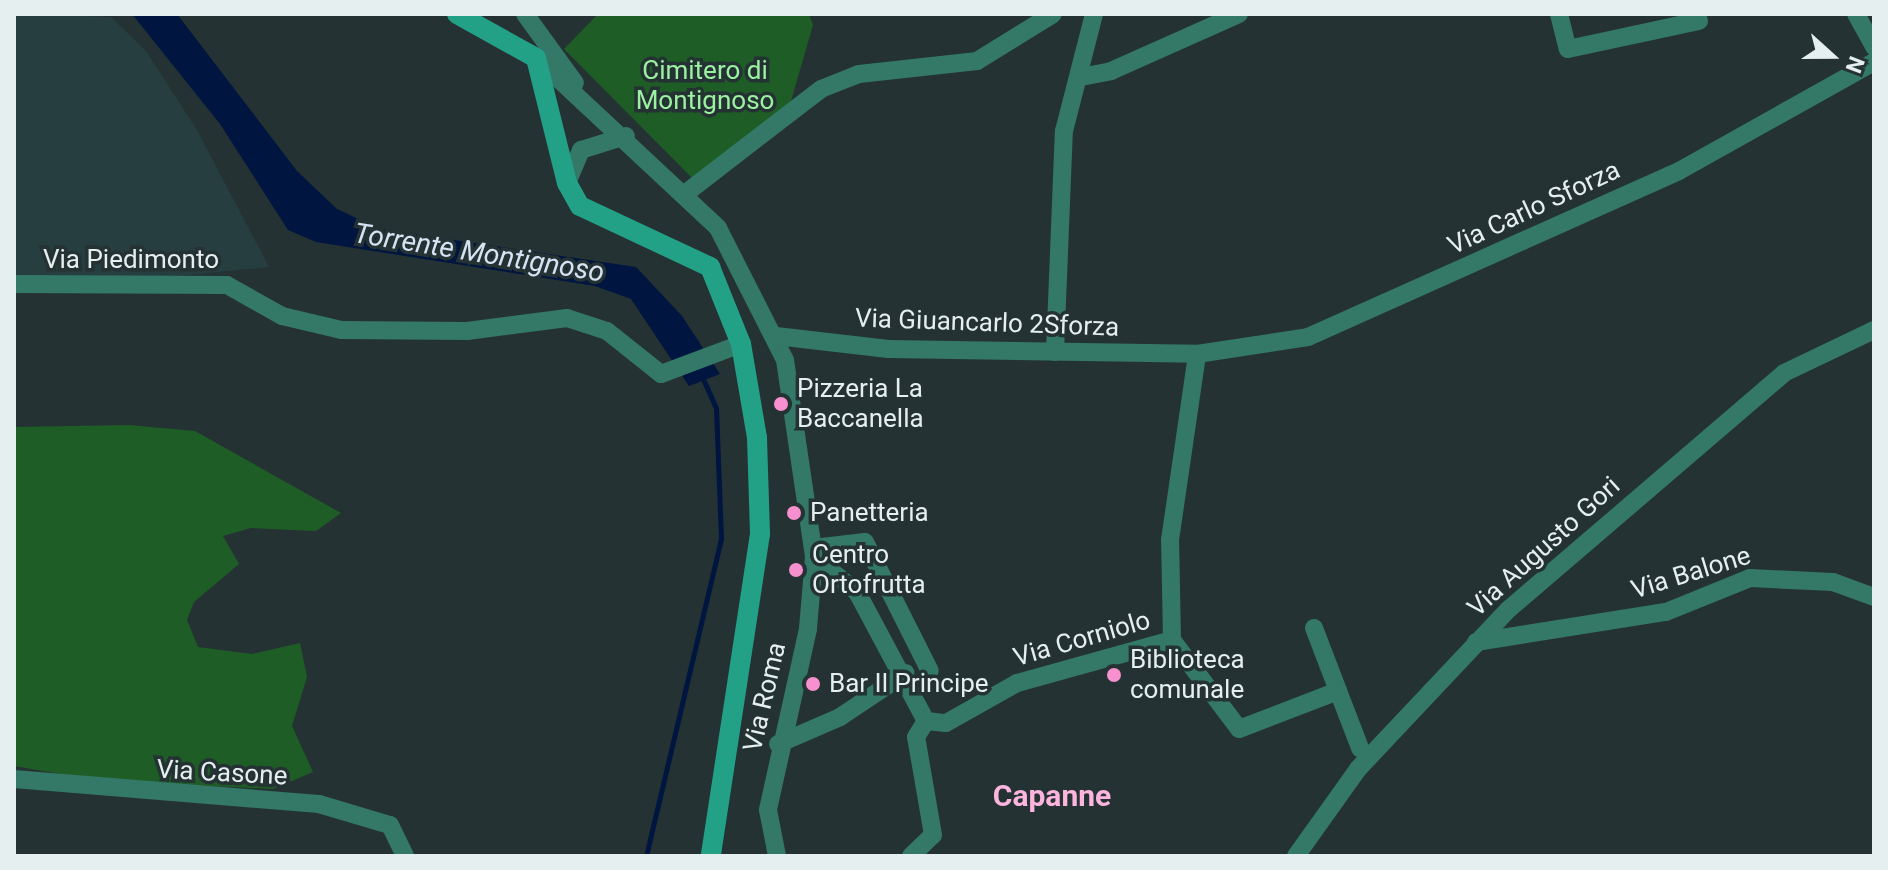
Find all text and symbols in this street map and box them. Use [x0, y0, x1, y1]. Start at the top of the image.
north arrow [1792, 16, 1872, 96]
text: N [1840, 53, 1869, 77]
park label: Cimitero di Montignoso [636, 55, 774, 116]
street label: Via Carlo Sforza [1443, 155, 1625, 261]
water label: Torrente Montignoso [351, 217, 607, 289]
street label: Via Piedimonto [43, 244, 219, 276]
street label: Via Giuancarlo 2Sforza [854, 303, 1120, 343]
place label: Pizzeria La Baccanella [797, 373, 924, 434]
marker: Pizzeria La Baccanella [772, 395, 790, 413]
street label: Via Augusto Gori [1461, 470, 1627, 624]
place label: Panetteria [810, 497, 929, 529]
marker: Panetteria [785, 504, 803, 522]
place label: Centro Ortofrutta [812, 539, 926, 600]
street label: Via Balone [1628, 540, 1754, 606]
marker: Centro Ortofrutta [787, 561, 805, 579]
street label: Via Corniolo [1010, 605, 1154, 673]
street label: Via Roma [737, 639, 793, 755]
place label: Biblioteca comunale [1130, 644, 1245, 706]
marker: Biblioteca comunale [1105, 666, 1123, 684]
place label: Bar Il Principe [829, 668, 989, 700]
marker: Bar Il Principe [804, 675, 822, 693]
street label: Via Casone [156, 754, 288, 792]
district label: Capanne [993, 778, 1111, 814]

